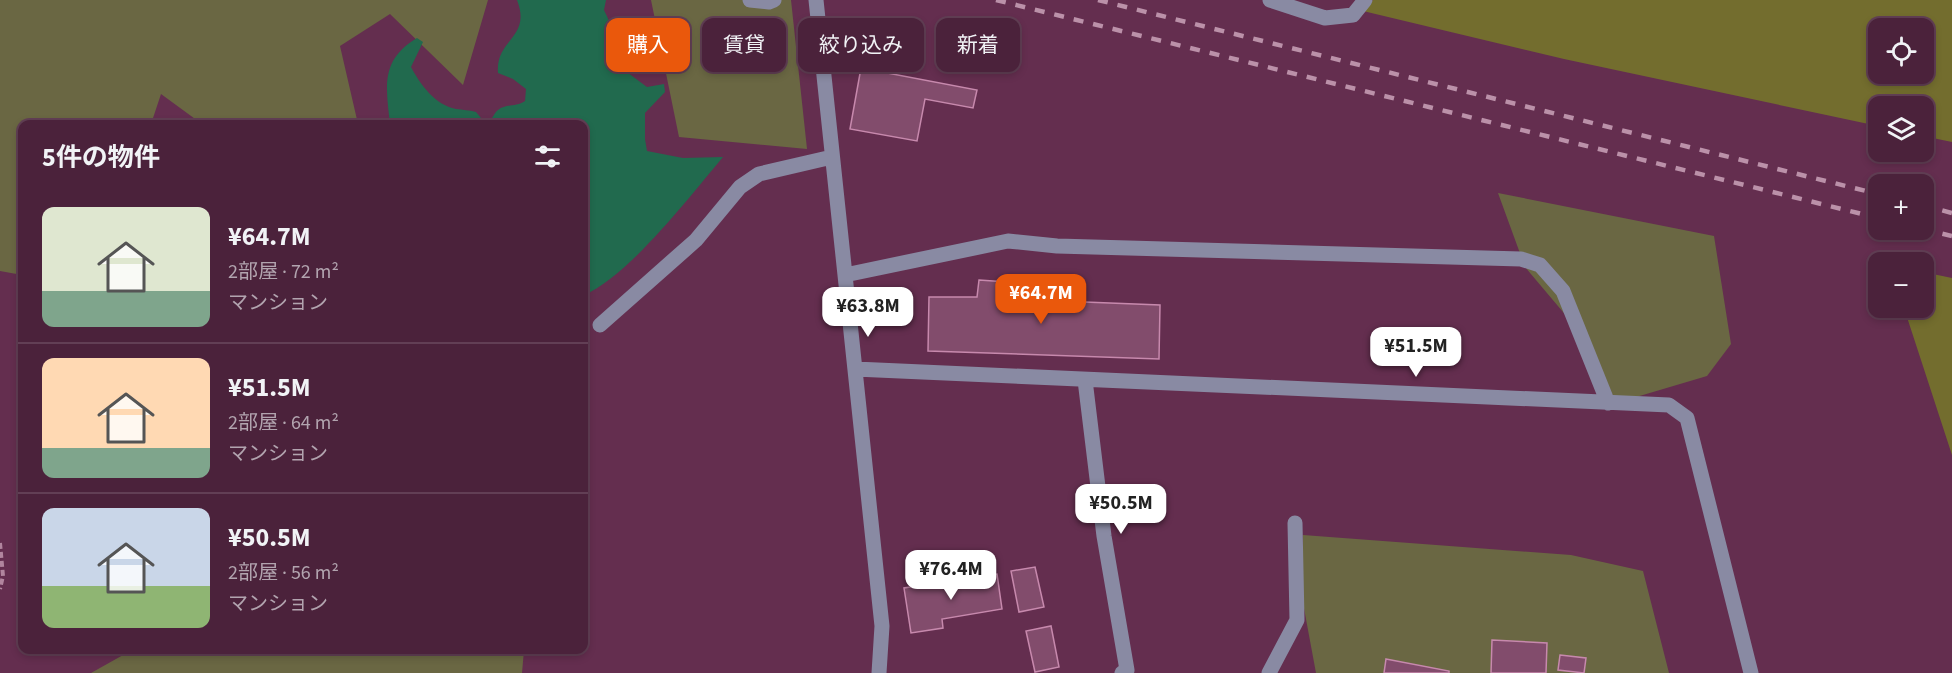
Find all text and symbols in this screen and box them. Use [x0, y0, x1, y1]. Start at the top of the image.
chip: 購入 [606, 18, 690, 72]
chip: 賃貸 [702, 18, 786, 72]
chip: 絞り込み [798, 18, 924, 72]
chip: 新着 [936, 18, 1020, 72]
map controls [1868, 18, 1934, 318]
button: locate [1868, 18, 1934, 84]
button: layers [1868, 96, 1934, 162]
text: 5件の物件 [42, 139, 160, 176]
icon: filters [531, 140, 564, 173]
button: + [1868, 174, 1934, 240]
text: ¥64.7M [228, 218, 311, 255]
icon: home [90, 231, 162, 303]
button: − [1868, 252, 1934, 318]
text: 2部屋 · 72 m² [228, 258, 339, 286]
pin: ¥64.7M [992, 274, 1090, 325]
text: ¥64.7M [1009, 279, 1073, 307]
pin: ¥63.8M [819, 287, 917, 338]
text: マンション [228, 289, 328, 317]
text: ¥63.8M [836, 292, 900, 320]
pin: ¥51.5M [1367, 327, 1465, 378]
text: ¥51.5M [1384, 332, 1448, 360]
text: ¥51.5M [228, 369, 311, 406]
icon: home [90, 382, 162, 454]
text: 2部屋 · 64 m² [228, 409, 339, 437]
text: マンション [228, 440, 328, 468]
pin: ¥50.5M [1072, 484, 1170, 535]
text: ¥50.5M [1089, 489, 1153, 517]
text: ¥50.5M [228, 519, 311, 556]
icon: home [90, 532, 162, 604]
pin: ¥76.4M [902, 550, 1000, 601]
text: ¥76.4M [919, 555, 983, 583]
text: 2部屋 · 56 m² [228, 559, 339, 587]
text: マンション [228, 590, 328, 618]

